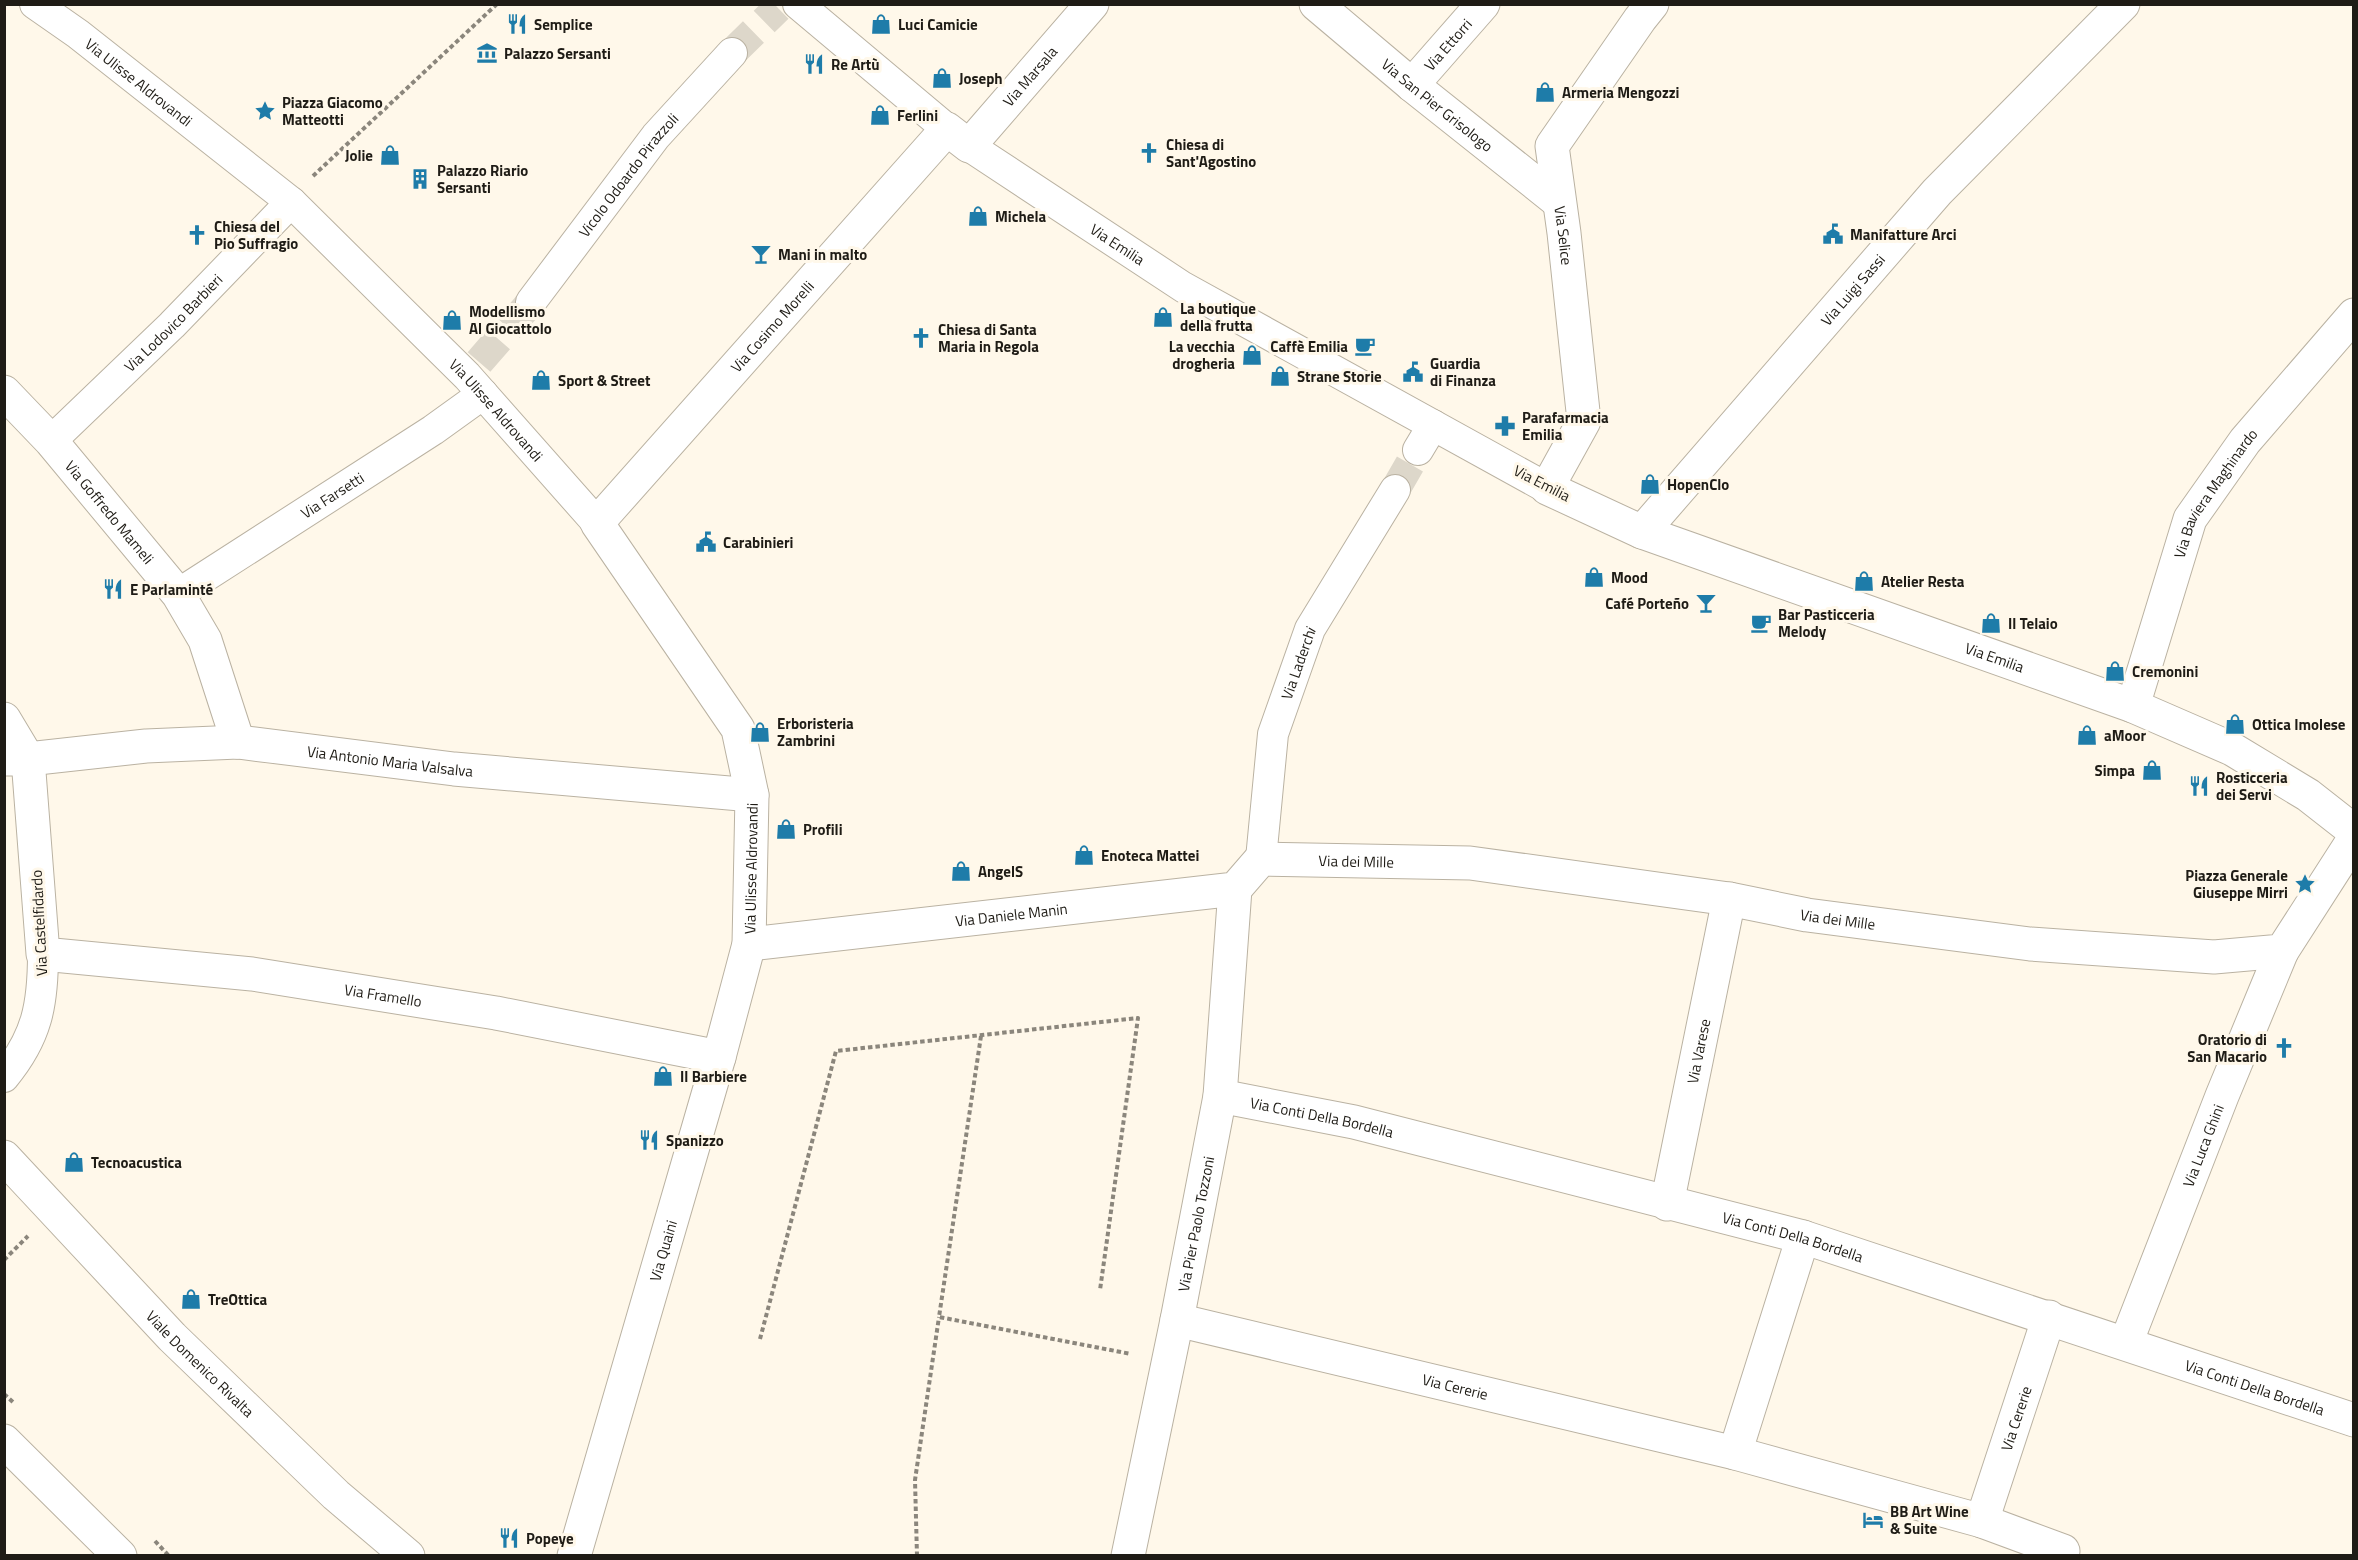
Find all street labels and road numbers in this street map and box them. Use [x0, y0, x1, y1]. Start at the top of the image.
street label: Via Ettorri [1418, 13, 1477, 76]
street label: Via Ulisse Aldrovandi [80, 32, 198, 132]
street label: Via Marsala [997, 40, 1063, 111]
street label: Via San Pier Grisologo [1377, 53, 1499, 157]
street label: Vicolo Odoardo Pirazzoli [572, 108, 683, 242]
street label: Via Selice [1549, 204, 1579, 266]
street label: Via Emilia [1086, 217, 1150, 271]
street label: Via Luigi Sassi [1815, 249, 1890, 331]
street label: Via Lodovico Barbieri [118, 268, 227, 377]
street label: Via Cosimo Morelli [725, 275, 819, 377]
street label: Via Ulisse Aldrovandi [444, 353, 549, 466]
street label: Via Baviera Maghinardo [2167, 423, 2263, 561]
street label: Via Goffredo Mameli [60, 455, 160, 569]
street label: Via Emilia [1510, 459, 1575, 507]
street label: Via Farsetti [296, 466, 368, 524]
street label: Via Laderchi [1275, 621, 1321, 703]
street label: Via Emilia [1962, 636, 2028, 678]
street label: Via Antonio Maria Valsalva [306, 739, 474, 782]
street label: Via Ulisse Aldrovandi [738, 803, 763, 934]
street label: Via dei Mille [1318, 849, 1394, 873]
street label: Via Castelfidardo [25, 869, 53, 977]
street label: Via Daniele Manin [954, 897, 1069, 932]
street label: Via dei Mille [1798, 902, 1877, 935]
street label: Via Framello [343, 977, 424, 1012]
street label: Via Varese [1680, 1017, 1716, 1086]
street label: Via Conti Della Bordella [1248, 1091, 1396, 1143]
street label: Via Luca Ghini [2176, 1101, 2229, 1190]
street label: Via Pier Paolo Tozzoni [1171, 1154, 1220, 1293]
street label: Via Conti Della Bordella [1720, 1205, 1867, 1268]
street label: Via Quaini [643, 1217, 683, 1284]
street label: Viale Domenico Rivalta [141, 1305, 260, 1423]
street label: Via Conti Della Bordella [2182, 1353, 2328, 1421]
street label: Via Cererie [1420, 1367, 1491, 1405]
street label: Via Cererie [1994, 1383, 2037, 1454]

